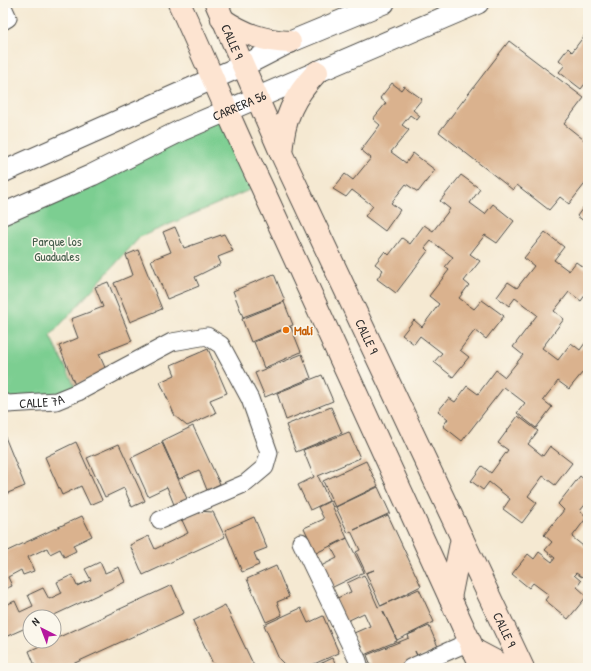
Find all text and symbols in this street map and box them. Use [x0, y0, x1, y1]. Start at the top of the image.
street label: CALLE 9 [217, 21, 248, 62]
street label: CARRERA 56 [209, 86, 269, 125]
park label: Parque los Guaduales [32, 232, 82, 265]
street label: CALLE 9 [351, 316, 383, 357]
place label: Malí [294, 321, 313, 339]
marker: Malí [281, 325, 291, 335]
street label: CALLE 7A [19, 389, 67, 412]
north arrow [22, 609, 62, 649]
street label: CALLE 9 [489, 609, 521, 650]
text: N [28, 614, 42, 629]

